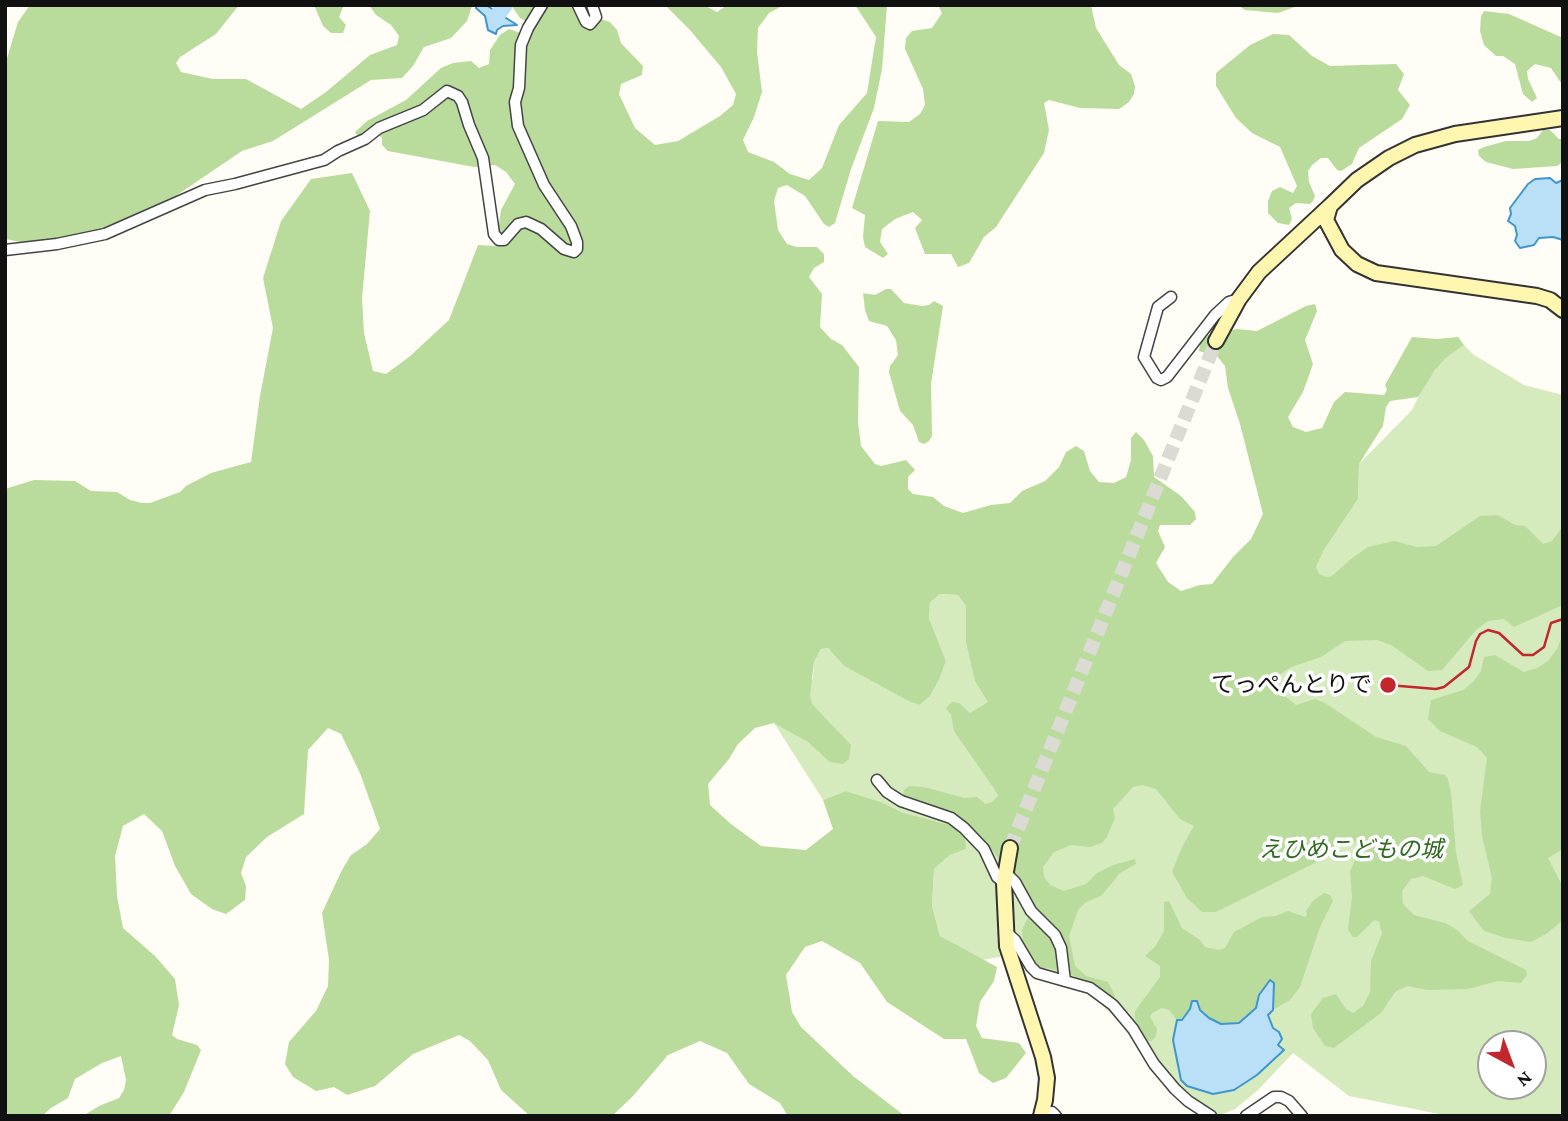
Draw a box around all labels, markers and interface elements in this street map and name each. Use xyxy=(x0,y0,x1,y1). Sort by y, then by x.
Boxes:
place label: てっぺんとりで xyxy=(1211,671,1372,699)
marker: てっぺんとりで xyxy=(1378,675,1398,695)
park label: えひめこどもの城 xyxy=(1259,836,1443,864)
north arrow xyxy=(1477,1030,1547,1100)
text: N xyxy=(1513,1068,1537,1092)

